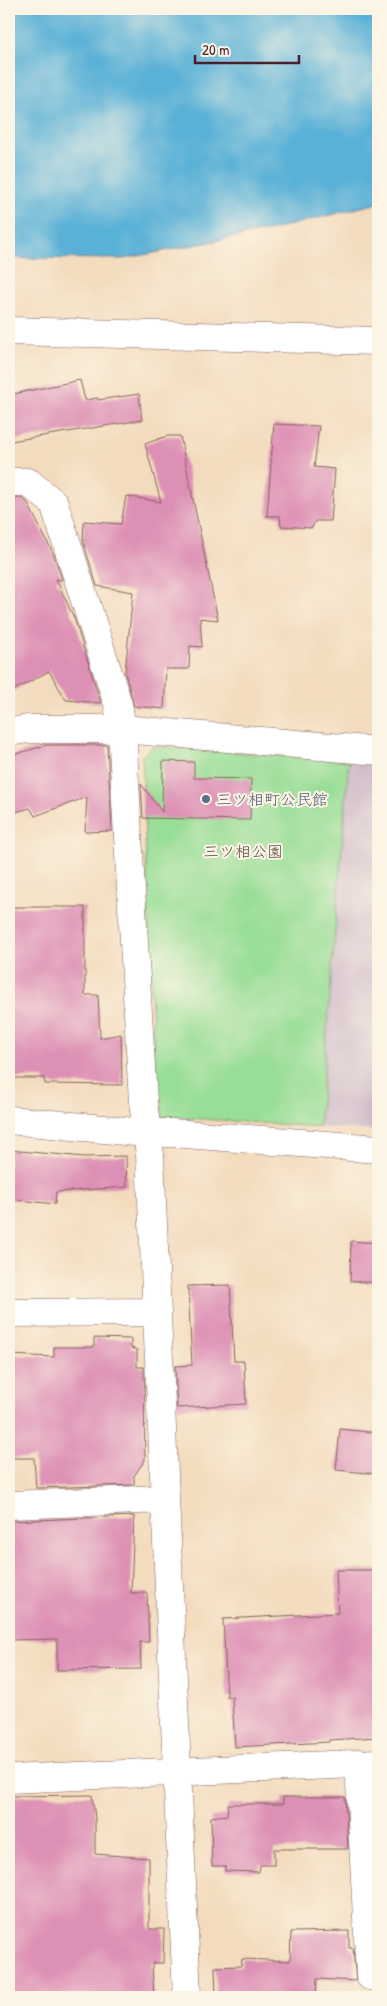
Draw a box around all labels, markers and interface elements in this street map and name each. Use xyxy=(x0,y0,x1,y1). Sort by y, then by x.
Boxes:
scale bar xyxy=(195,32,298,64)
text: 20 m xyxy=(202,39,229,60)
place label: 三ツ相町公民館 xyxy=(216,788,328,810)
marker: 三ツ相町公民館 xyxy=(200,793,212,805)
park label: 三ツ相公園 xyxy=(203,840,283,862)

